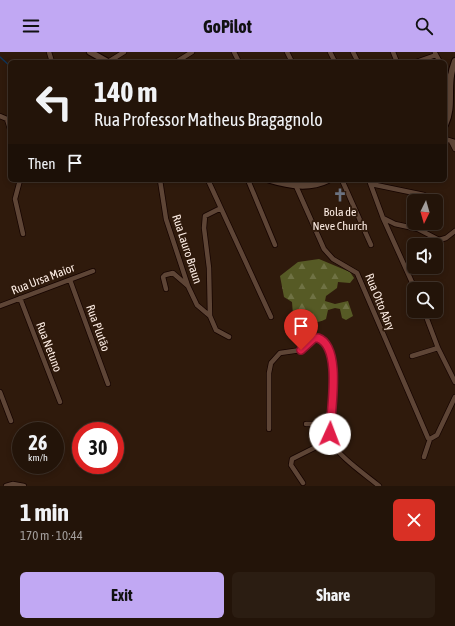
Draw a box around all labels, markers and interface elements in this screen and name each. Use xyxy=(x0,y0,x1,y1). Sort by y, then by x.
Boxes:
icon: menu xyxy=(20,15,42,37)
icon: search xyxy=(413,15,435,37)
text: GoPilot xyxy=(203,16,252,37)
icon: left xyxy=(28,76,80,128)
text: 140 m xyxy=(94,76,157,108)
text: Rua Professor Matheus Bragagnolo xyxy=(94,109,323,130)
icon: arrive xyxy=(64,152,86,174)
text: Then xyxy=(28,155,56,172)
church icon: Bola de Neve Church xyxy=(332,187,348,203)
north arrow xyxy=(407,194,443,230)
map controls xyxy=(407,194,443,318)
place label: Bola de Neve Church xyxy=(312,205,368,233)
street label: Rua Lauro Braun xyxy=(169,213,205,285)
button: sound xyxy=(407,238,443,274)
street label: Rua Ursa Maior xyxy=(9,260,77,297)
street label: Rua Otto Abry xyxy=(362,271,398,333)
button: search xyxy=(407,282,443,318)
street label: Rua Plutão xyxy=(83,303,113,354)
pin xyxy=(284,309,318,350)
icon: arrive xyxy=(290,315,312,337)
street label: Rua Netuno xyxy=(33,320,65,374)
position arrow xyxy=(309,413,351,455)
speed limit sign: 30 xyxy=(72,422,124,474)
text: 26 xyxy=(29,431,47,454)
text: km/h xyxy=(28,452,48,463)
text: 1 min xyxy=(20,499,69,526)
button: close xyxy=(393,499,435,541)
text: 170 m · 10:44 xyxy=(20,528,83,543)
button: Exit xyxy=(20,572,224,618)
button: Share xyxy=(232,572,435,618)

